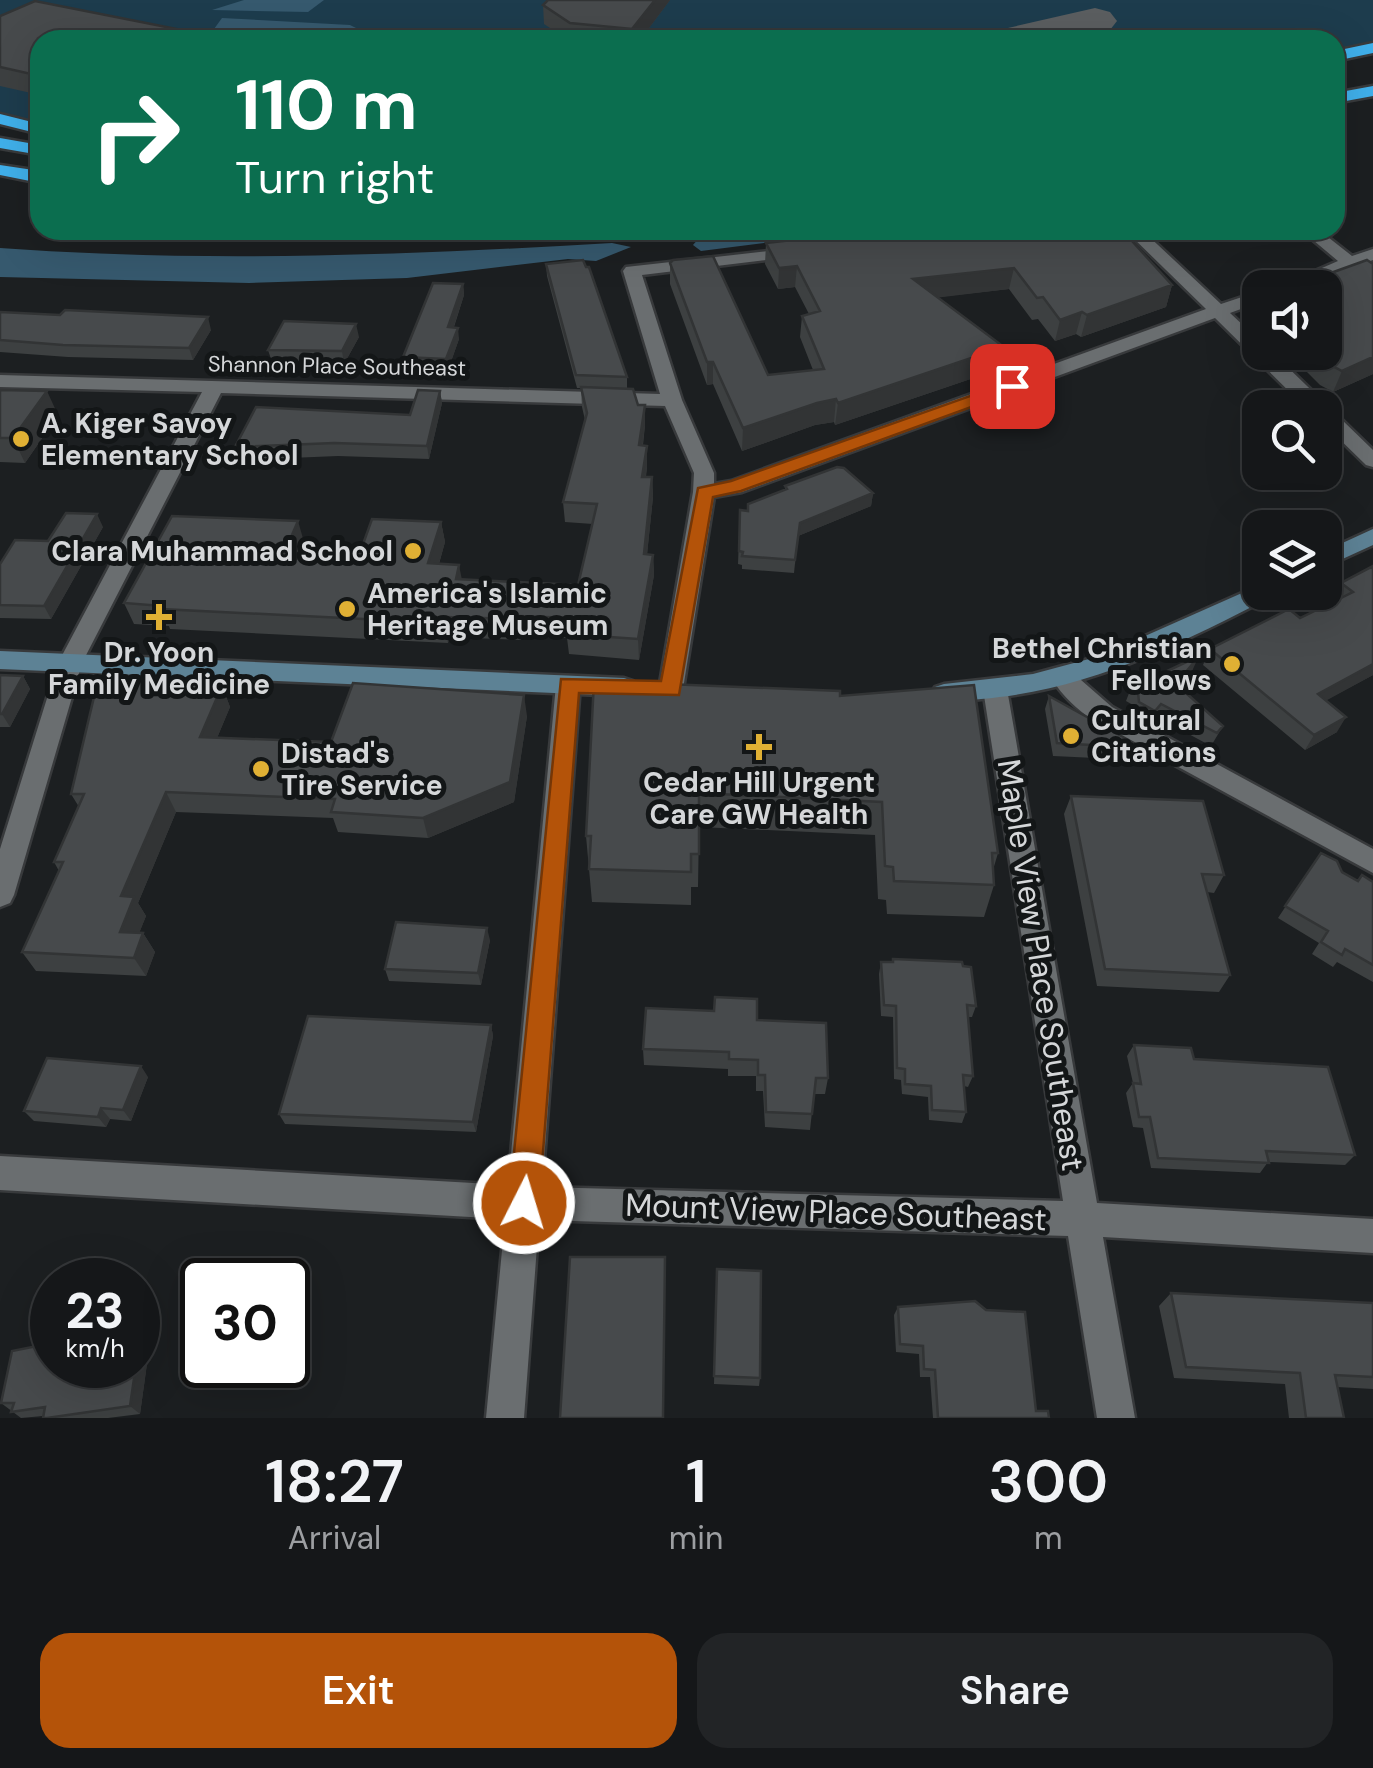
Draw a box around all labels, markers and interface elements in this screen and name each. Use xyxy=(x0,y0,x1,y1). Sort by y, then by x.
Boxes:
text: 110 m xyxy=(235,60,418,151)
icon: right xyxy=(70,70,200,200)
text: Turn right xyxy=(235,148,434,207)
map controls xyxy=(1242,270,1342,610)
button: sound xyxy=(1242,270,1342,370)
pin xyxy=(970,344,1055,429)
street label: Shannon Place Southeast xyxy=(208,349,466,383)
icon: arrive xyxy=(985,359,1040,414)
button: search xyxy=(1242,390,1342,490)
place label: A. Kiger Savoy Elementary School xyxy=(41,405,298,474)
marker: A. Kiger Savoy Elementary School xyxy=(10,428,32,450)
button: layers xyxy=(1242,510,1342,610)
place label: Clara Muhammad School xyxy=(51,533,393,570)
marker: Clara Muhammad School xyxy=(402,540,424,562)
place label: America's Islamic Heritage Museum xyxy=(367,575,608,644)
marker: America's Islamic Heritage Museum xyxy=(336,598,358,620)
marker: Dr. Yoon Family Medicine xyxy=(146,604,172,630)
place label: Bethel Christian Fellows xyxy=(992,630,1212,699)
place label: Dr. Yoon Family Medicine xyxy=(48,634,270,703)
marker: Bethel Christian Fellows xyxy=(1221,653,1243,675)
place label: Cultural Citations xyxy=(1091,702,1217,771)
marker: Cultural Citations xyxy=(1060,725,1082,747)
marker: Cedar Hill Urgent Care GW Health xyxy=(746,734,772,760)
place label: Distad's Tire Service xyxy=(281,735,443,804)
street label: Maple View Place Southeast xyxy=(988,756,1094,1174)
marker: Distad's Tire Service xyxy=(250,758,272,780)
place label: Cedar Hill Urgent Care GW Health xyxy=(643,764,875,833)
position arrow xyxy=(472,1151,576,1255)
street label: Mount View Place Southeast xyxy=(625,1184,1047,1240)
speed limit sign: 30 xyxy=(180,1258,310,1388)
text: 23 xyxy=(66,1278,125,1344)
text: km/h xyxy=(65,1332,125,1365)
text: 18:27 xyxy=(265,1442,404,1521)
text: 1 xyxy=(686,1442,707,1521)
text: 300 xyxy=(988,1442,1108,1521)
text: Arrival xyxy=(288,1517,381,1559)
text: min xyxy=(669,1517,723,1559)
text: m xyxy=(1034,1517,1062,1559)
button: Exit xyxy=(40,1633,677,1748)
button: Share xyxy=(697,1633,1333,1748)

